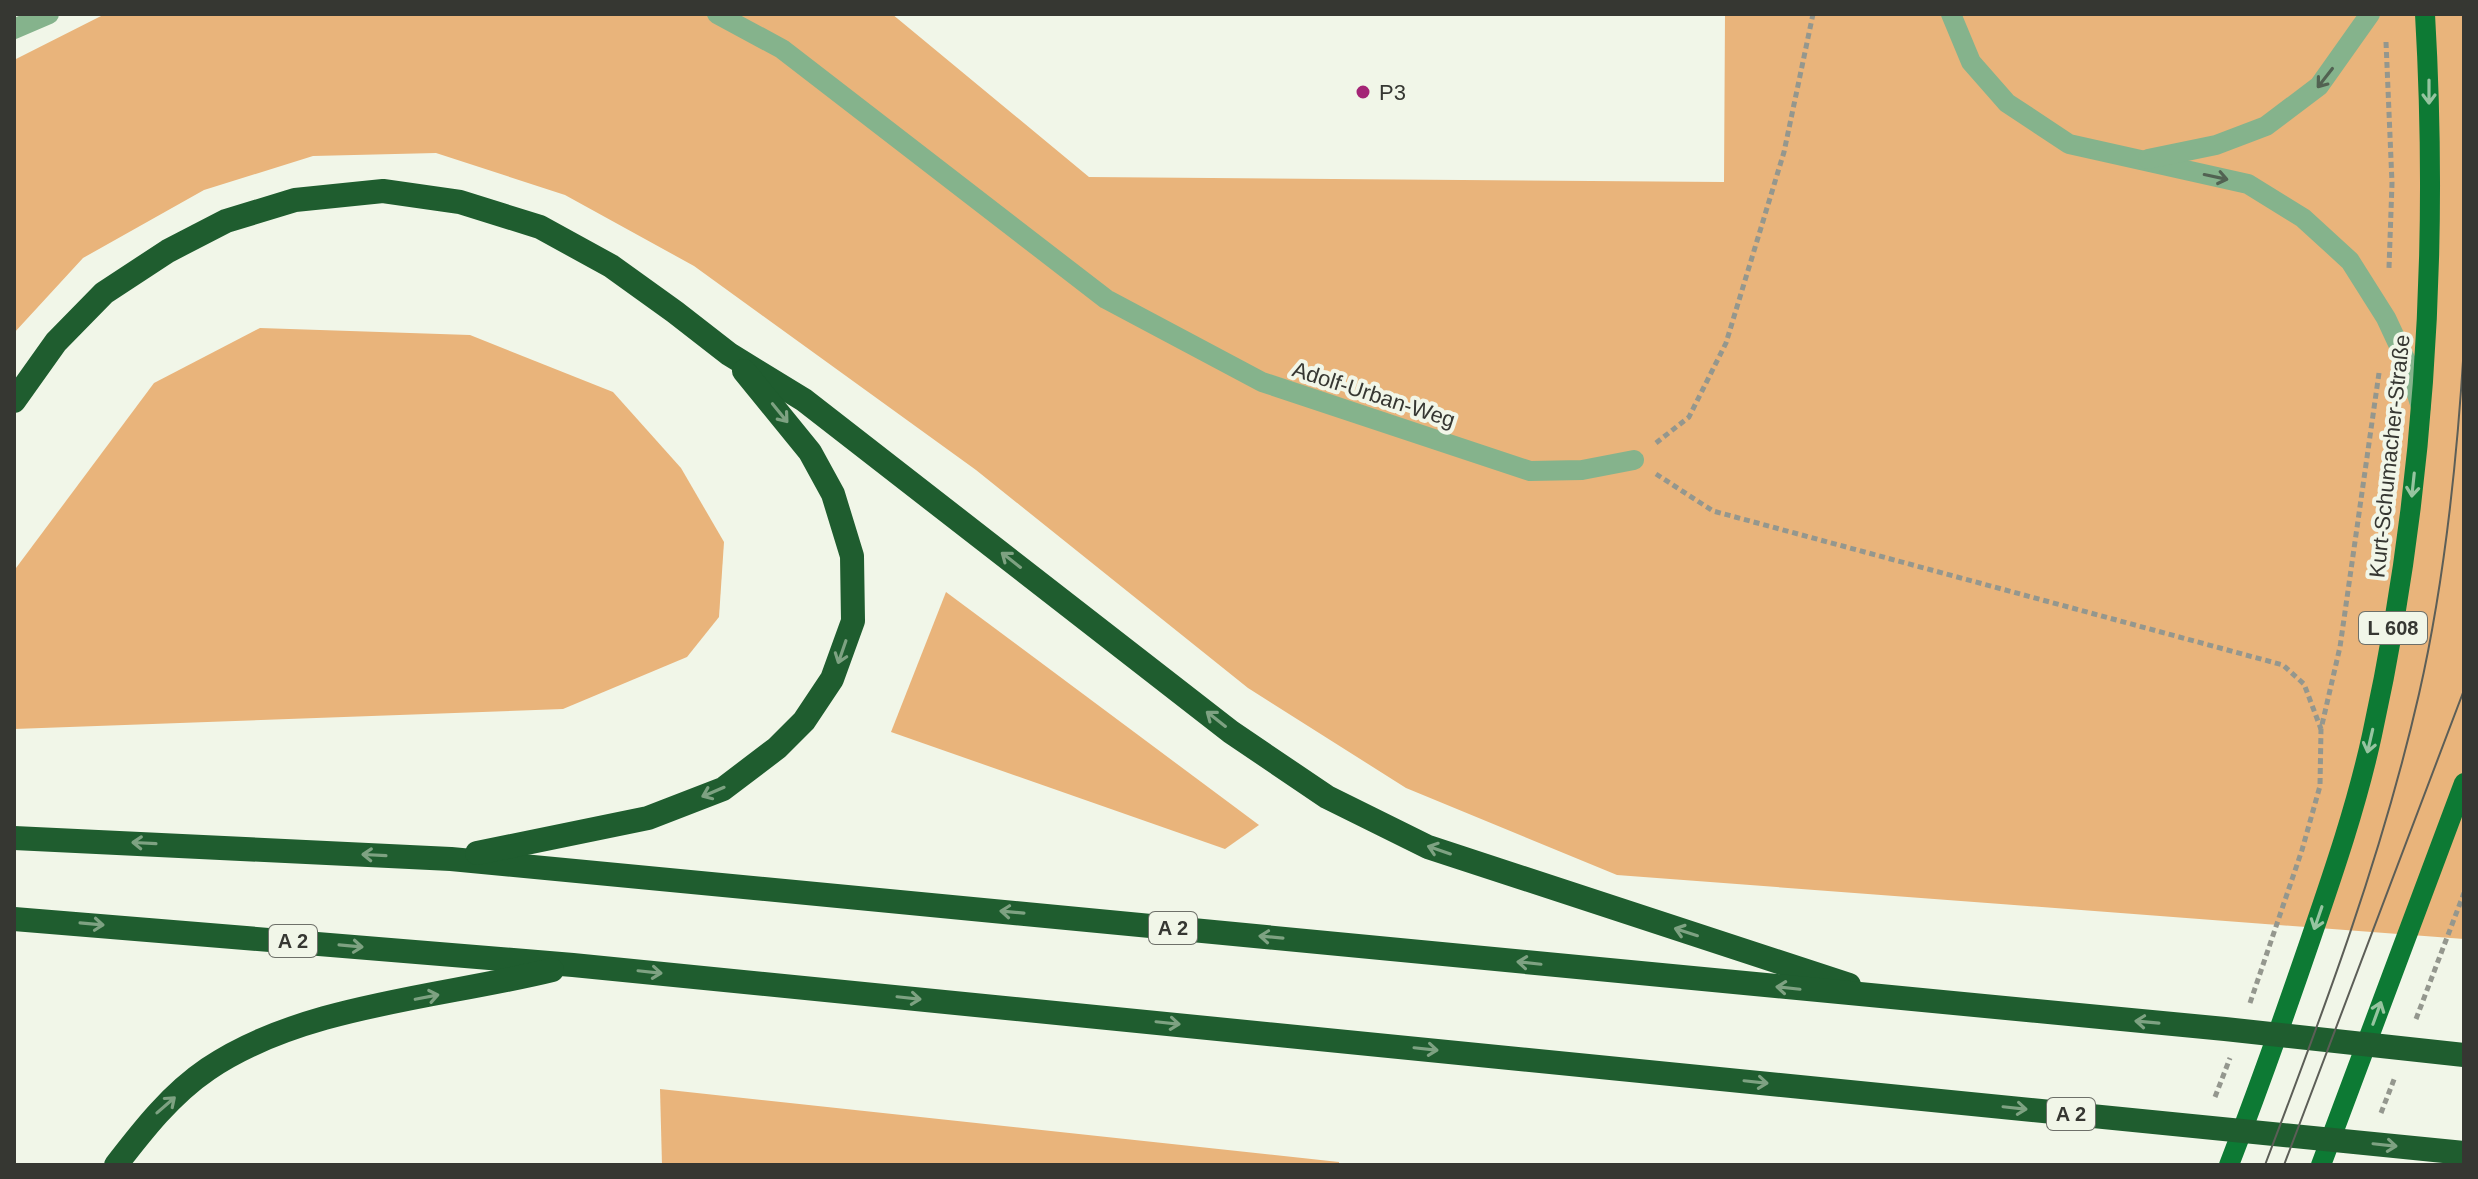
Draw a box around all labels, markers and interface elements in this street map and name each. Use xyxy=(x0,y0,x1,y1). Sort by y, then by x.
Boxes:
one-way arrow xyxy=(2316,67,2333,88)
one-way arrow xyxy=(2421,78,2437,105)
place label: P3 xyxy=(1379,80,1406,105)
marker: P3 xyxy=(1354,83,1372,101)
one-way arrow xyxy=(2203,170,2229,185)
street label: Kurt-Schumacher-Straße xyxy=(2364,333,2415,579)
street label: Adolf-Urban-Weg xyxy=(1289,356,1458,433)
one-way arrow xyxy=(771,402,789,423)
one-way arrow xyxy=(2405,471,2420,497)
one-way arrow xyxy=(1001,551,1022,568)
road number: L 608 xyxy=(2359,612,2427,644)
one-way arrow xyxy=(833,640,848,665)
one-way arrow xyxy=(1206,711,1227,728)
one-way arrow xyxy=(2362,727,2377,753)
one-way arrow xyxy=(701,786,726,801)
one-way arrow xyxy=(131,835,158,850)
one-way arrow xyxy=(1427,842,1452,857)
one-way arrow xyxy=(361,847,387,862)
one-way arrow xyxy=(999,904,1026,919)
one-way arrow xyxy=(2309,905,2324,930)
road number: A 2 xyxy=(1149,912,1197,944)
one-way arrow xyxy=(78,917,105,932)
one-way arrow xyxy=(1674,923,1699,938)
road number: A 2 xyxy=(269,925,317,957)
one-way arrow xyxy=(1258,929,1285,944)
one-way arrow xyxy=(337,939,364,954)
one-way arrow xyxy=(1516,955,1543,970)
one-way arrow xyxy=(636,965,663,980)
one-way arrow xyxy=(1775,981,1802,996)
one-way arrow xyxy=(414,988,439,1003)
one-way arrow xyxy=(895,991,922,1006)
one-way arrow xyxy=(2371,1001,2385,1026)
one-way arrow xyxy=(2134,1014,2161,1029)
one-way arrow xyxy=(1154,1016,1181,1031)
one-way arrow xyxy=(1413,1041,1439,1056)
one-way arrow xyxy=(1742,1074,1769,1089)
one-way arrow xyxy=(155,1097,175,1115)
road number: A 2 xyxy=(2047,1098,2095,1130)
one-way arrow xyxy=(2001,1101,2028,1116)
one-way arrow xyxy=(2371,1138,2398,1153)

